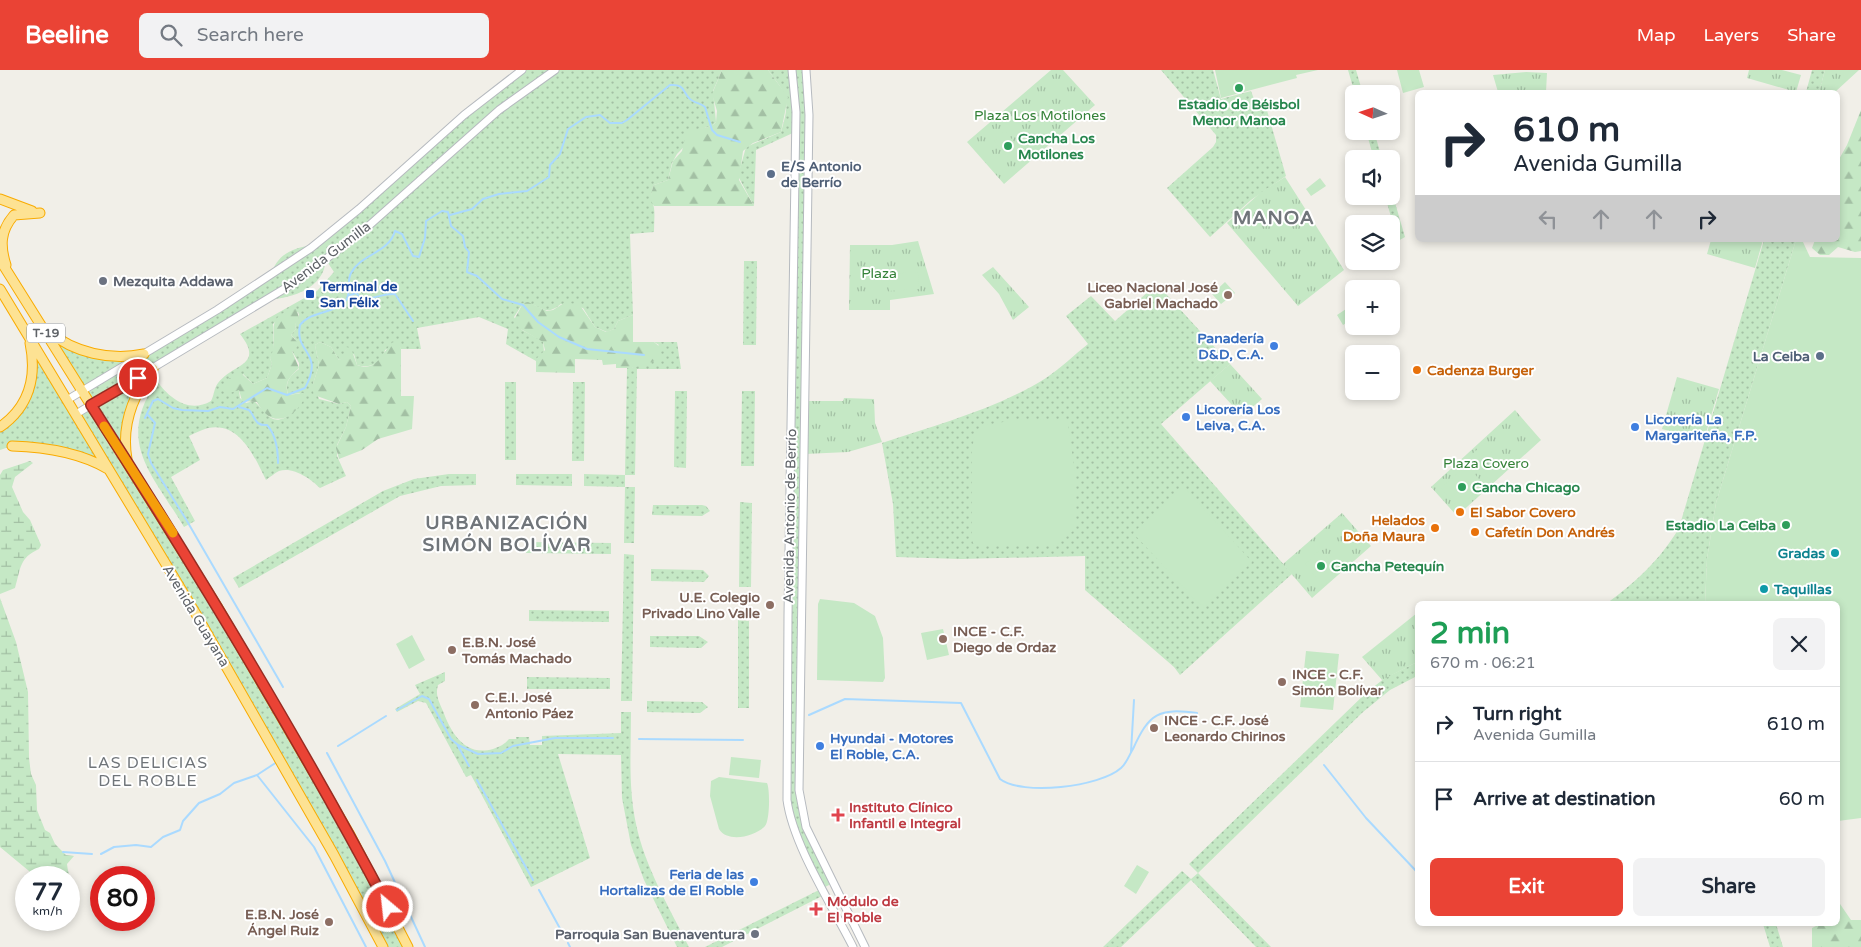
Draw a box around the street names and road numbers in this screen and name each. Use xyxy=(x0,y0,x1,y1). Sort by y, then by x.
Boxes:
street label: Avenida Gumilla xyxy=(278,218,374,296)
road number: T-19 xyxy=(27,324,65,342)
street label: Avenida Antonio de Berrío xyxy=(780,428,800,604)
street label: Avenida Guayana xyxy=(159,562,233,670)

